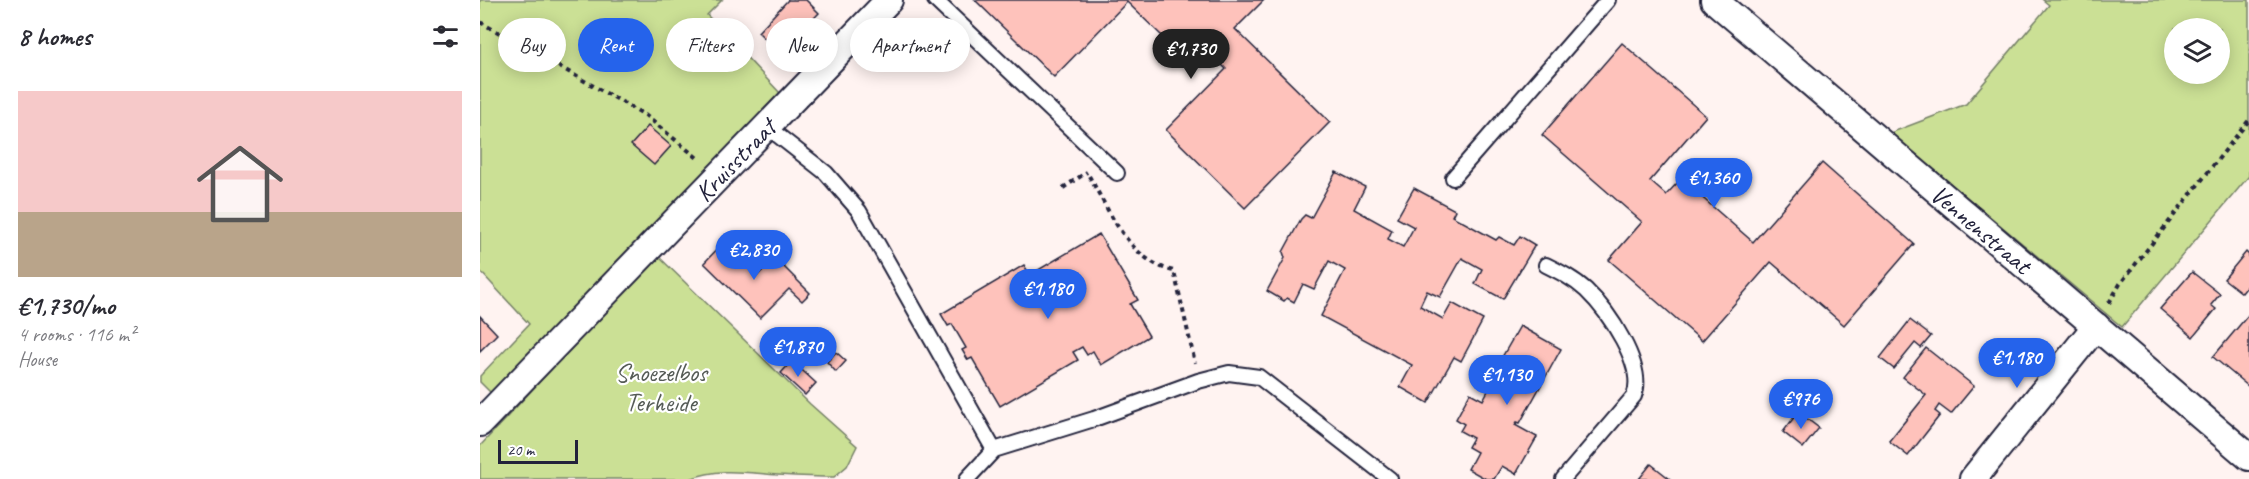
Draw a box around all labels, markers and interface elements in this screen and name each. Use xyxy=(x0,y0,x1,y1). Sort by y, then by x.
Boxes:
chip: Buy xyxy=(498,18,566,72)
chip: Rent xyxy=(578,18,654,72)
chip: Filters xyxy=(666,18,754,72)
chip: New xyxy=(766,18,838,72)
chip: Apartment xyxy=(850,18,970,72)
map controls xyxy=(2164,18,2230,84)
button: layers xyxy=(2164,18,2230,84)
text: 8 homes xyxy=(18,20,91,53)
icon: filters xyxy=(429,20,462,53)
pin: €1,730 xyxy=(1142,29,1240,80)
text: €1,730 xyxy=(1167,36,1215,61)
street label: Kruisstraat xyxy=(688,109,785,209)
icon: home xyxy=(186,130,294,238)
pin: €1,360 xyxy=(1665,158,1763,209)
text: €1,360 xyxy=(1689,165,1739,190)
street label: Vennenstraat xyxy=(1924,178,2040,283)
pin: €2,830 xyxy=(705,230,803,281)
text: €2,830 xyxy=(730,237,778,262)
pin: €1,180 xyxy=(999,269,1097,320)
text: €1,180 xyxy=(1024,276,1072,301)
text: €1,730/mo xyxy=(18,289,115,322)
text: 4 rooms · 116 m² xyxy=(18,322,135,347)
pin: €1,870 xyxy=(749,327,847,378)
text: €1,870 xyxy=(774,334,822,359)
pin: €1,180 xyxy=(1968,338,2066,389)
text: €1,180 xyxy=(1993,345,2041,370)
text: House xyxy=(18,347,57,372)
pin: €1,130 xyxy=(1458,355,1556,406)
park label: Snoezelbos Terheide xyxy=(615,356,709,419)
text: €1,130 xyxy=(1483,362,1531,387)
pin: €976 xyxy=(1765,379,1837,430)
text: €976 xyxy=(1783,386,1819,411)
scale bar xyxy=(498,437,578,464)
text: 20 m xyxy=(507,440,534,460)

